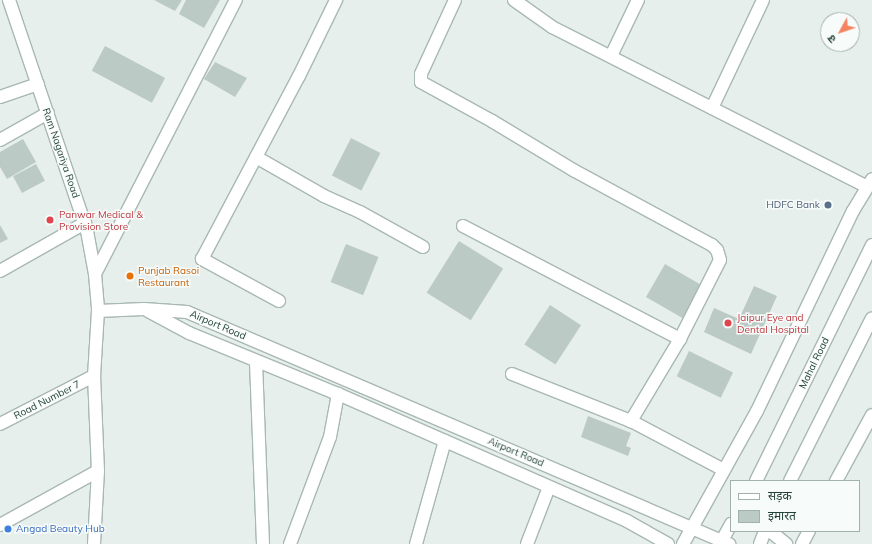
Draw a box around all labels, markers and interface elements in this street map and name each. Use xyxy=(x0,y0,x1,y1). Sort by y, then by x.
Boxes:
north arrow xyxy=(820,12,860,52)
text: उ xyxy=(824,32,839,46)
street label: Ram Nagariya Road xyxy=(40,107,82,199)
place label: HDFC Bank xyxy=(766,199,820,211)
marker: HDFC Bank xyxy=(823,200,833,210)
place label: Panwar Medical & Provision Store xyxy=(59,208,143,232)
marker: Panwar Medical & Provision Store xyxy=(44,214,56,226)
place label: Punjab Rasoi Restaurant xyxy=(138,264,199,288)
marker: Punjab Rasoi Restaurant xyxy=(125,271,135,281)
street label: Airport Road xyxy=(188,308,248,342)
place label: Jaipur Eye and Dental Hospital xyxy=(737,311,809,334)
marker: Jaipur Eye and Dental Hospital xyxy=(722,317,734,329)
street label: Mahal Road xyxy=(796,335,832,391)
street label: Road Number 7 xyxy=(12,378,82,422)
street label: Airport Road xyxy=(486,435,546,469)
legend xyxy=(730,480,860,532)
text: सड़क xyxy=(768,488,792,503)
text: इमारत xyxy=(768,508,796,523)
place label: Angad Beauty Hub xyxy=(16,523,105,535)
marker: Angad Beauty Hub xyxy=(3,524,13,534)

